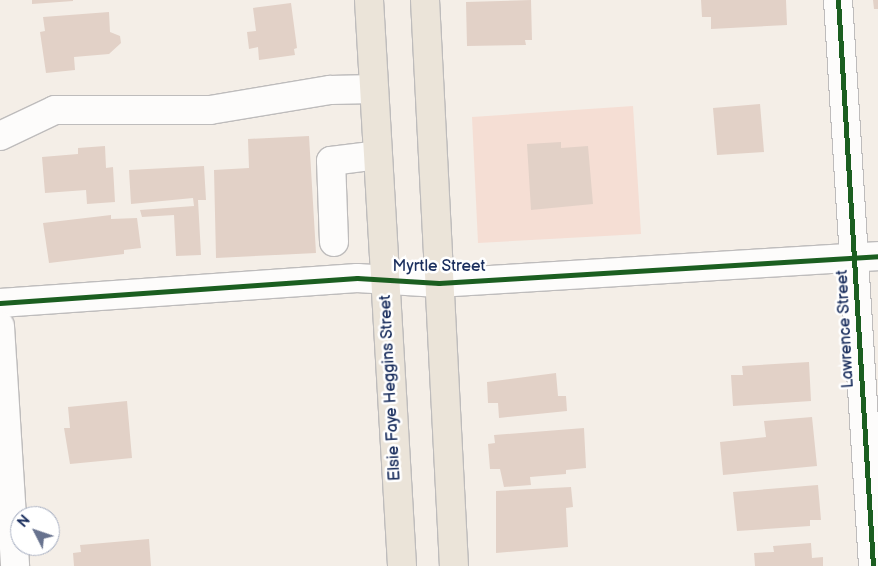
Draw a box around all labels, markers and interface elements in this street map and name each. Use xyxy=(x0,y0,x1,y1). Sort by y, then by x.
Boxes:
street label: Myrtle Street xyxy=(392,257,486,277)
street label: Lawrence Street xyxy=(833,269,859,389)
street label: Elsie Faye Heggins Street xyxy=(377,294,405,482)
north arrow xyxy=(10,506,60,556)
text: N xyxy=(14,512,34,531)

